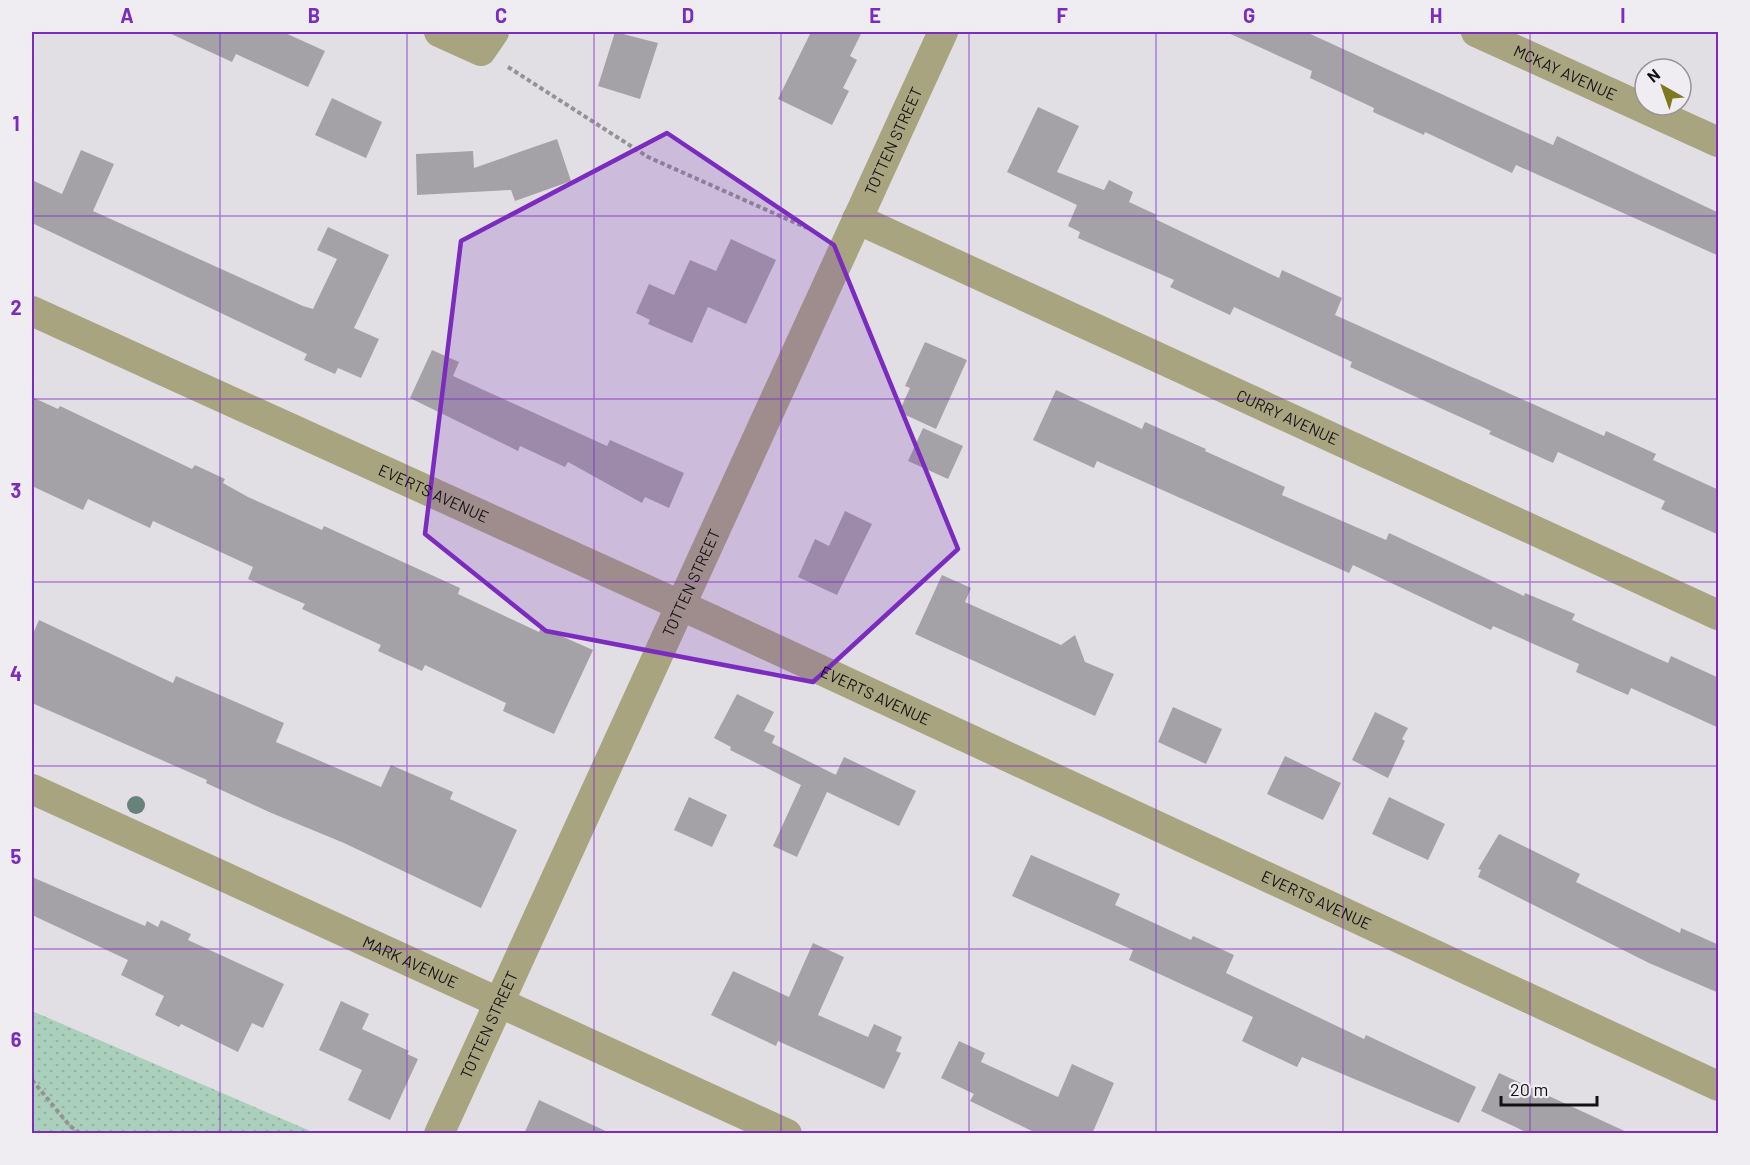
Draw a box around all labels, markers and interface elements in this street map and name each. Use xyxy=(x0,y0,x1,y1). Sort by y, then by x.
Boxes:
text: A xyxy=(120,3,134,27)
text: B xyxy=(308,3,320,27)
text: C xyxy=(495,3,507,27)
text: D xyxy=(682,3,694,27)
text: E xyxy=(869,3,881,27)
text: F xyxy=(1056,3,1068,27)
text: G xyxy=(1243,3,1255,27)
text: H xyxy=(1430,3,1442,27)
text: I xyxy=(1620,3,1626,27)
street label: MCKAY AVENUE xyxy=(1511,40,1620,104)
north arrow xyxy=(1633,57,1693,117)
text: N xyxy=(1643,64,1663,86)
street label: TOTTEN STREET xyxy=(860,84,926,198)
text: 1 xyxy=(12,111,20,135)
text: 2 xyxy=(10,295,22,319)
street label: CURRY AVENUE xyxy=(1234,385,1342,448)
street label: EVERTS AVENUE xyxy=(376,460,492,526)
text: 3 xyxy=(11,478,21,502)
street label: TOTTEN STREET xyxy=(658,526,723,640)
text: 4 xyxy=(10,661,22,685)
street label: EVERTS AVENUE xyxy=(818,661,934,729)
text: 5 xyxy=(11,844,22,868)
street label: EVERTS AVENUE xyxy=(1259,866,1375,933)
street label: MARK AVENUE xyxy=(360,931,461,991)
street label: TOTTEN STREET xyxy=(456,968,521,1082)
text: 6 xyxy=(11,1027,22,1051)
scale bar xyxy=(1501,1069,1597,1107)
text: 20 m xyxy=(1510,1078,1548,1100)

